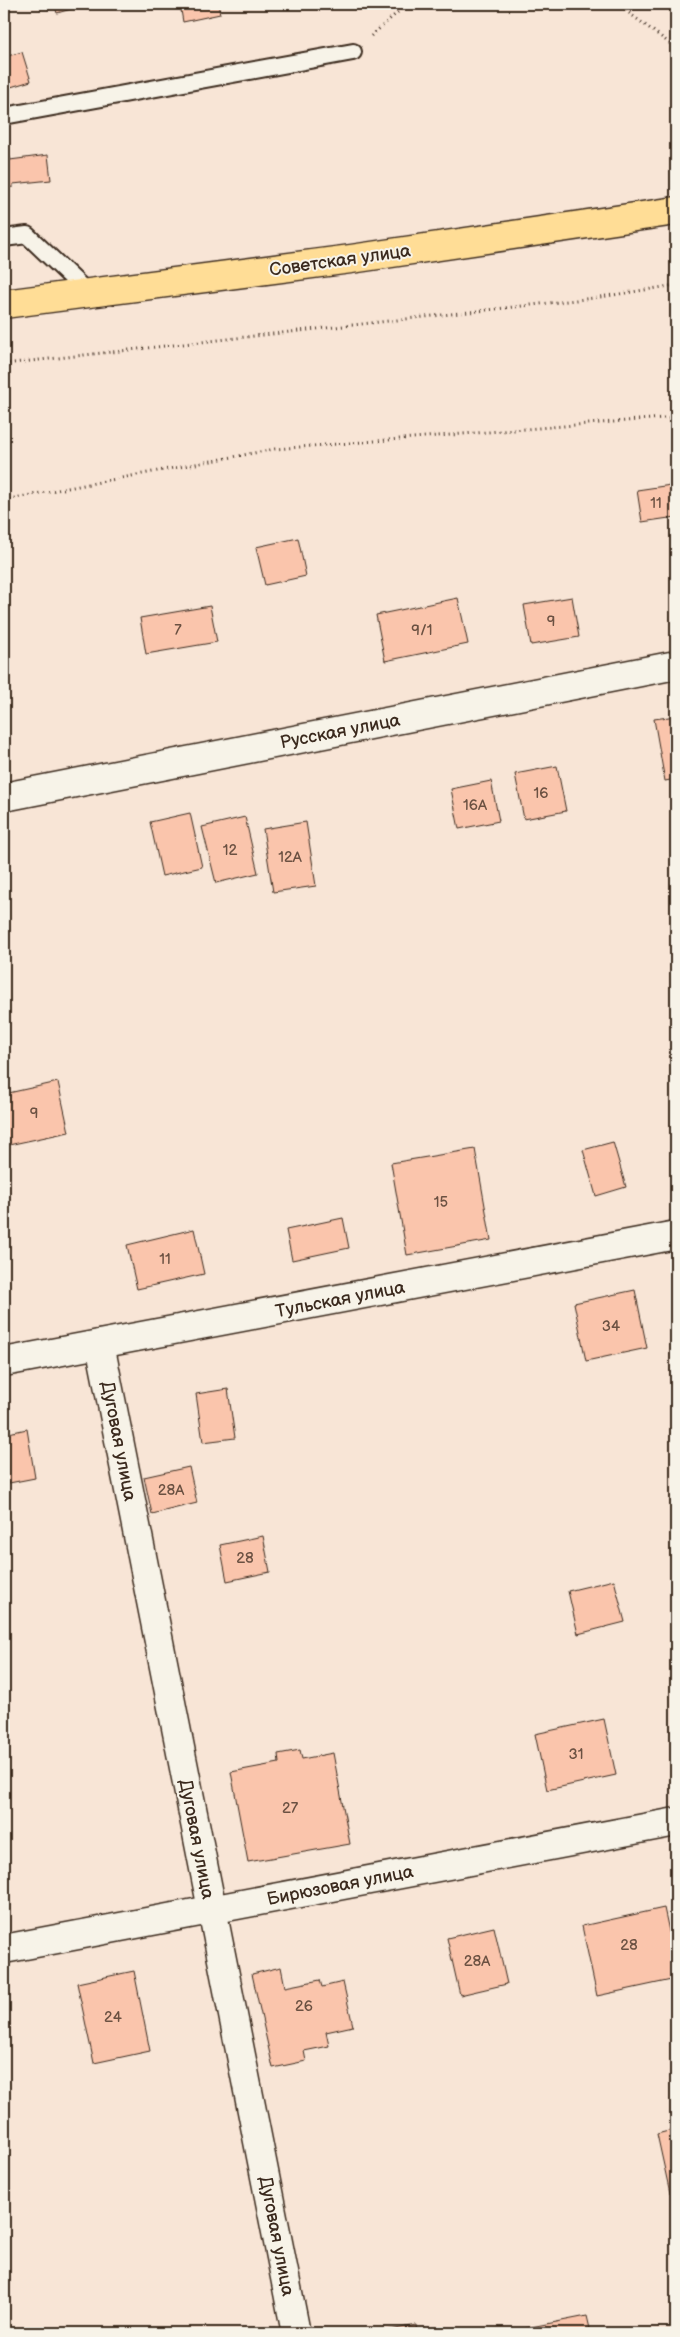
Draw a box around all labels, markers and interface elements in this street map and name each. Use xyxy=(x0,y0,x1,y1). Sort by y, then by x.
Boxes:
street label: Советская улица xyxy=(268,240,412,281)
house number: 11 xyxy=(650,494,662,513)
house number: 9 xyxy=(547,612,555,631)
house number: 7 xyxy=(174,621,182,640)
house number: 9/1 xyxy=(411,621,433,640)
street label: Русская улица xyxy=(278,709,402,753)
house number: 16 xyxy=(534,784,548,803)
house number: 16А xyxy=(463,796,488,815)
house number: 12 xyxy=(223,841,237,860)
house number: 12А xyxy=(278,848,303,867)
house number: 9 xyxy=(30,1104,38,1123)
house number: 15 xyxy=(434,1193,448,1212)
house number: 11 xyxy=(159,1250,171,1269)
street label: Тульская улица xyxy=(274,1277,407,1322)
house number: 34 xyxy=(602,1317,620,1336)
street label: Дуговая улица xyxy=(97,1379,140,1503)
house number: 28А xyxy=(158,1481,185,1500)
house number: 28 xyxy=(236,1549,254,1568)
house number: 31 xyxy=(568,1745,584,1764)
street label: Дуговая улица xyxy=(175,1777,218,1901)
house number: 27 xyxy=(282,1799,299,1818)
street label: Бирюзовая улица xyxy=(265,1861,415,1910)
house number: 28 xyxy=(620,1936,638,1955)
house number: 28А xyxy=(464,1952,491,1971)
house number: 26 xyxy=(295,1997,313,2016)
house number: 24 xyxy=(104,2008,122,2027)
street label: Дуговая улица xyxy=(255,2174,298,2298)

